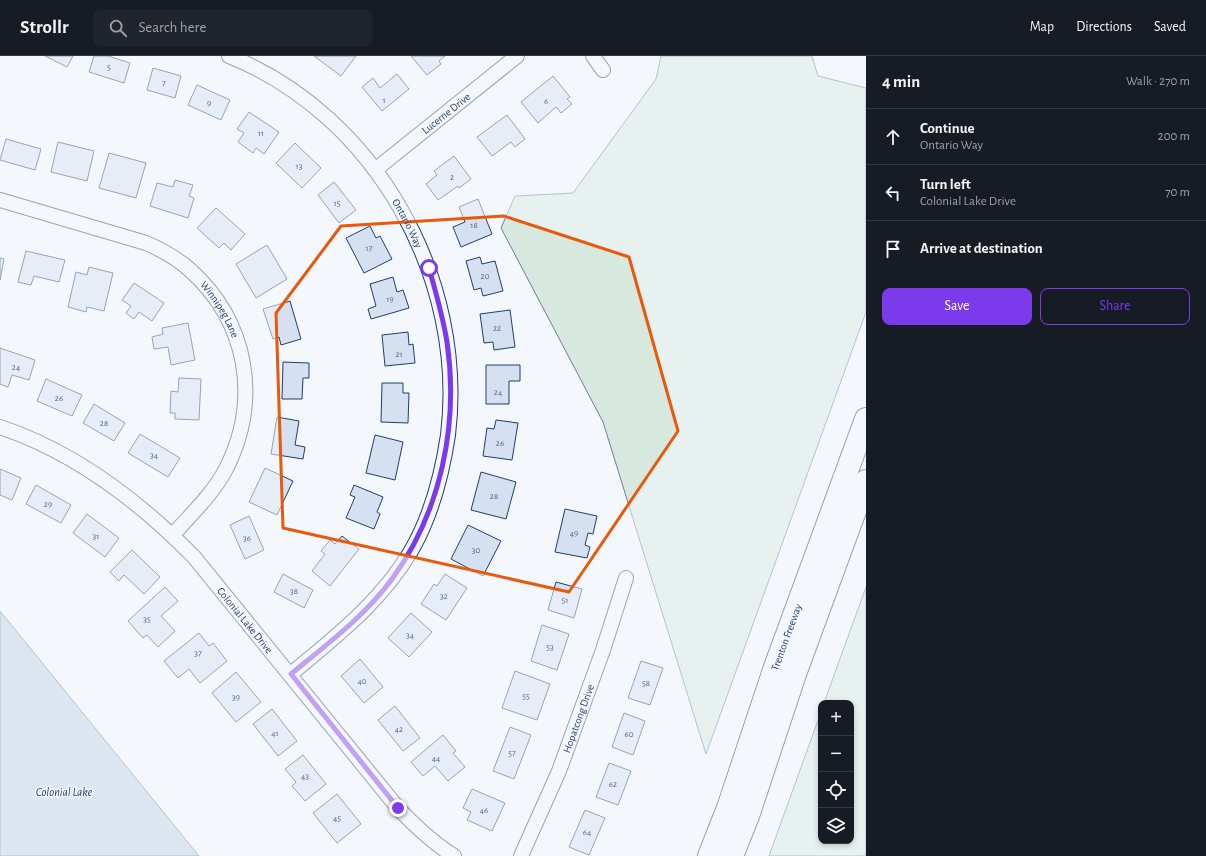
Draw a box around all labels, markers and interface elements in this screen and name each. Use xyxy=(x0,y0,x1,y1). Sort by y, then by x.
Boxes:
search box xyxy=(93,10,373,46)
icon: search xyxy=(107,17,129,39)
text: Strollr xyxy=(20,18,69,37)
text: Search here xyxy=(139,20,206,35)
text: Map xyxy=(1030,20,1054,34)
text: Directions xyxy=(1076,20,1132,34)
text: Saved xyxy=(1154,20,1186,34)
house number: 5 xyxy=(107,63,111,72)
text: 4 min xyxy=(882,73,920,90)
text: Walk · 270 m xyxy=(1126,75,1190,88)
house number: 7 xyxy=(162,79,166,88)
street label: Lucerne Drive xyxy=(420,91,473,136)
house number: 1 xyxy=(382,96,386,105)
house number: 6 xyxy=(544,97,548,106)
house number: 9 xyxy=(207,99,211,108)
text: Continue xyxy=(920,121,975,136)
icon: ahead xyxy=(882,126,904,148)
house number: 11 xyxy=(258,129,264,138)
text: 200 m xyxy=(1158,130,1190,143)
text: Ontario Way xyxy=(920,139,983,152)
house number: 13 xyxy=(296,162,303,171)
house number: 2 xyxy=(450,173,454,182)
text: Turn left xyxy=(920,177,971,192)
icon: left xyxy=(882,182,904,204)
text: 70 m xyxy=(1165,186,1190,199)
text: Colonial Lake Drive xyxy=(920,195,1016,208)
street label: Ontario Way xyxy=(390,197,424,250)
house number: 15 xyxy=(334,199,341,208)
house number: 18 xyxy=(470,221,478,230)
icon: arrive xyxy=(882,238,904,260)
text: Arrive at destination xyxy=(920,241,1043,256)
house number: 17 xyxy=(366,244,373,253)
route start xyxy=(420,259,438,277)
house number: 20 xyxy=(481,272,490,281)
street label: Winnipeg Lane xyxy=(198,279,241,339)
button: Save xyxy=(882,288,1032,325)
button: Share xyxy=(1040,288,1190,325)
house number: 19 xyxy=(386,295,394,304)
house number: 22 xyxy=(493,324,501,333)
house number: 21 xyxy=(395,350,403,359)
house number: 24 xyxy=(12,363,21,372)
house number: 24 xyxy=(494,388,503,397)
house number: 26 xyxy=(55,394,63,403)
house number: 28 xyxy=(100,419,108,428)
house number: 26 xyxy=(496,439,504,448)
house number: 34 xyxy=(150,451,159,460)
house number: 28 xyxy=(490,492,498,501)
house number: 29 xyxy=(44,500,52,509)
house number: 49 xyxy=(570,529,578,538)
house number: 31 xyxy=(93,532,99,541)
house number: 36 xyxy=(243,534,251,543)
house number: 30 xyxy=(472,546,480,555)
street label: Colonial Lake Drive xyxy=(215,585,275,655)
house number: 38 xyxy=(290,587,298,596)
house number: 32 xyxy=(440,592,448,601)
house number: 51 xyxy=(562,596,568,605)
street label: Trenton Freeway xyxy=(769,602,804,672)
house number: 35 xyxy=(143,615,151,624)
house number: 34 xyxy=(406,631,415,640)
house number: 53 xyxy=(546,643,554,652)
house number: 37 xyxy=(194,649,202,658)
house number: 40 xyxy=(357,677,367,686)
house number: 58 xyxy=(642,679,650,688)
street label: Hopatcong Drive xyxy=(561,683,596,754)
house number: 55 xyxy=(522,692,530,701)
house number: 39 xyxy=(232,693,240,702)
map controls xyxy=(818,700,854,844)
button: + xyxy=(818,700,854,736)
house number: 42 xyxy=(395,725,403,734)
house number: 41 xyxy=(271,729,279,738)
house number: 60 xyxy=(625,730,634,739)
button: − xyxy=(818,736,854,772)
house number: 57 xyxy=(508,749,516,758)
house number: 44 xyxy=(432,754,441,763)
house number: 43 xyxy=(301,772,309,781)
button: locate xyxy=(818,772,854,808)
house number: 62 xyxy=(609,780,617,789)
water label: Colonial Lake xyxy=(36,786,93,798)
route end xyxy=(389,799,407,817)
house number: 46 xyxy=(480,806,488,815)
button: layers xyxy=(818,808,854,844)
house number: 45 xyxy=(333,814,341,823)
house number: 64 xyxy=(583,828,592,837)

